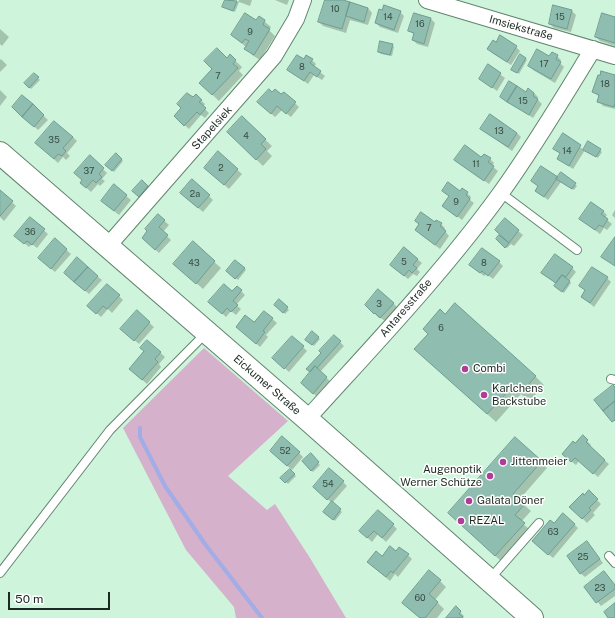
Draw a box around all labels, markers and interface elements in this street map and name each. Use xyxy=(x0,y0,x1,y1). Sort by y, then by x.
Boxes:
house number: 10 xyxy=(330,4,340,14)
house number: 14 xyxy=(383,12,393,22)
house number: 15 xyxy=(555,12,565,22)
street label: Imsiekstraße xyxy=(488,13,554,43)
house number: 16 xyxy=(415,19,425,29)
house number: 9 xyxy=(247,27,253,37)
house number: 17 xyxy=(539,59,549,69)
house number: 8 xyxy=(299,62,305,72)
house number: 7 xyxy=(215,71,221,81)
house number: 18 xyxy=(600,79,610,89)
house number: 15 xyxy=(518,96,528,106)
street label: Stapelsiek xyxy=(189,103,235,153)
house number: 13 xyxy=(494,126,504,136)
house number: 4 xyxy=(243,131,249,141)
house number: 35 xyxy=(48,135,60,145)
house number: 14 xyxy=(562,146,572,156)
house number: 11 xyxy=(472,159,480,169)
house number: 2 xyxy=(218,163,224,173)
house number: 37 xyxy=(84,166,94,176)
house number: 2a xyxy=(190,189,200,199)
house number: 9 xyxy=(453,197,459,207)
house number: 7 xyxy=(426,223,432,233)
house number: 36 xyxy=(24,227,36,237)
house number: 5 xyxy=(401,257,407,267)
house number: 43 xyxy=(188,258,200,268)
house number: 8 xyxy=(481,258,487,268)
street label: Antaresstraße xyxy=(377,276,435,340)
house number: 3 xyxy=(376,299,382,309)
house number: 6 xyxy=(438,323,444,333)
street label: Eickumer Straße xyxy=(231,352,303,418)
place label: Combi xyxy=(473,362,506,376)
marker: Combi xyxy=(460,364,470,374)
place label: Karlchens Backstube xyxy=(492,382,546,408)
marker: Karlchens Backstube xyxy=(479,390,489,400)
house number: 52 xyxy=(279,446,291,456)
place label: Jittenmeier xyxy=(511,455,567,469)
marker: Jittenmeier xyxy=(498,457,508,467)
place label: Augenoptik Werner Schütze xyxy=(400,463,482,489)
marker: Augenoptik Werner Schütze xyxy=(485,471,495,481)
house number: 54 xyxy=(322,479,334,489)
place label: Galata Döner xyxy=(477,494,544,508)
marker: Galata Döner xyxy=(464,496,474,506)
place label: REZAL xyxy=(469,514,504,528)
marker: REZAL xyxy=(456,516,466,526)
house number: 63 xyxy=(547,527,559,537)
house number: 25 xyxy=(577,552,589,562)
house number: 23 xyxy=(594,583,606,593)
scale bar xyxy=(10,584,112,610)
text: 50 m xyxy=(15,592,43,606)
house number: 60 xyxy=(414,593,426,603)

